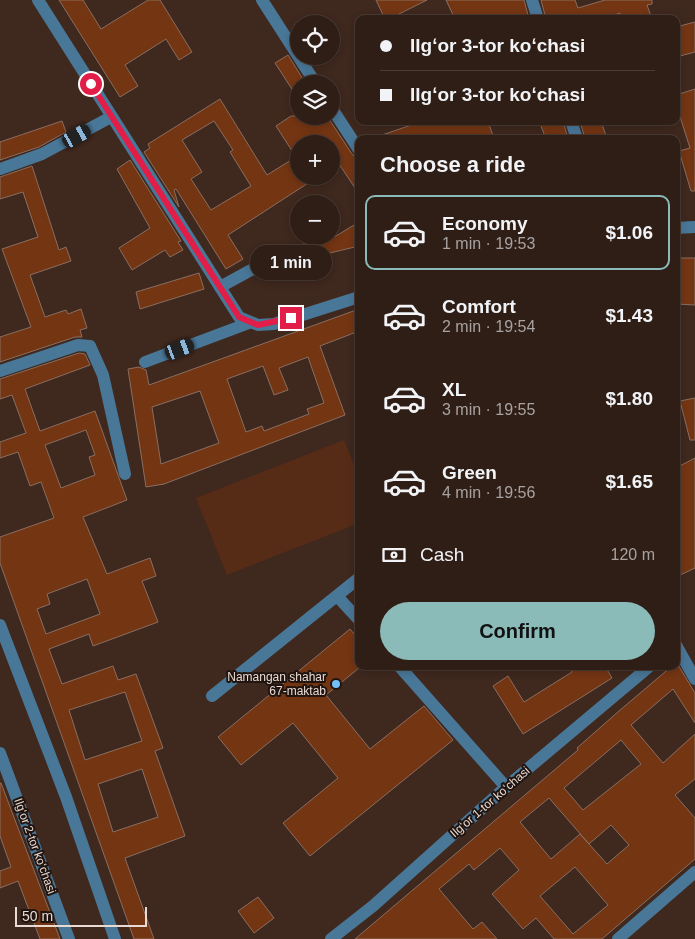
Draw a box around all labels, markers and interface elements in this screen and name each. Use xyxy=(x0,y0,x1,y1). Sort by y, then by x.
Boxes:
map controls xyxy=(290,15,340,245)
button: locate xyxy=(290,15,340,65)
text: Ilgʻor 3-tor koʻchasi xyxy=(410,35,585,56)
route start xyxy=(80,73,102,95)
button: layers xyxy=(290,75,340,125)
text: Ilgʻor 3-tor koʻchasi xyxy=(410,84,585,105)
car xyxy=(60,122,93,150)
button: + xyxy=(290,135,340,185)
text: Choose a ride xyxy=(380,152,525,177)
button: − xyxy=(290,195,340,245)
icon: car xyxy=(382,210,427,255)
text: Economy xyxy=(442,213,528,234)
text: $1.06 xyxy=(605,222,653,243)
text: 1 min · 19:53 xyxy=(442,235,535,252)
callout: 1 min xyxy=(250,246,332,280)
text: 1 min xyxy=(270,254,312,271)
icon: car xyxy=(382,293,427,338)
text: Comfort xyxy=(442,296,516,317)
text: $1.43 xyxy=(605,305,653,326)
route end xyxy=(280,307,302,329)
text: 2 min · 19:54 xyxy=(442,318,535,335)
car xyxy=(163,337,196,361)
icon: car xyxy=(382,376,427,421)
text: XL xyxy=(442,379,466,400)
text: $1.80 xyxy=(605,388,653,409)
text: 3 min · 19:55 xyxy=(442,401,535,418)
icon: car xyxy=(382,459,427,504)
text: Green xyxy=(442,462,497,483)
text: $1.65 xyxy=(605,471,653,492)
text: 4 min · 19:56 xyxy=(442,484,535,501)
icon: cash xyxy=(380,541,408,569)
text: Cash xyxy=(420,544,464,565)
text: 120 m xyxy=(611,546,655,563)
button: Confirm xyxy=(380,602,655,660)
place label: Namangan shahar 67-maktab xyxy=(227,670,326,698)
marker: Namangan shahar 67-maktab xyxy=(330,678,342,690)
street label: Ilgʻor 1-tor koʻchasi xyxy=(447,764,533,840)
street label: Ilgʻor 2-tor koʻchasi xyxy=(11,796,59,896)
scale bar xyxy=(15,904,148,927)
text: 50 m xyxy=(22,908,53,924)

